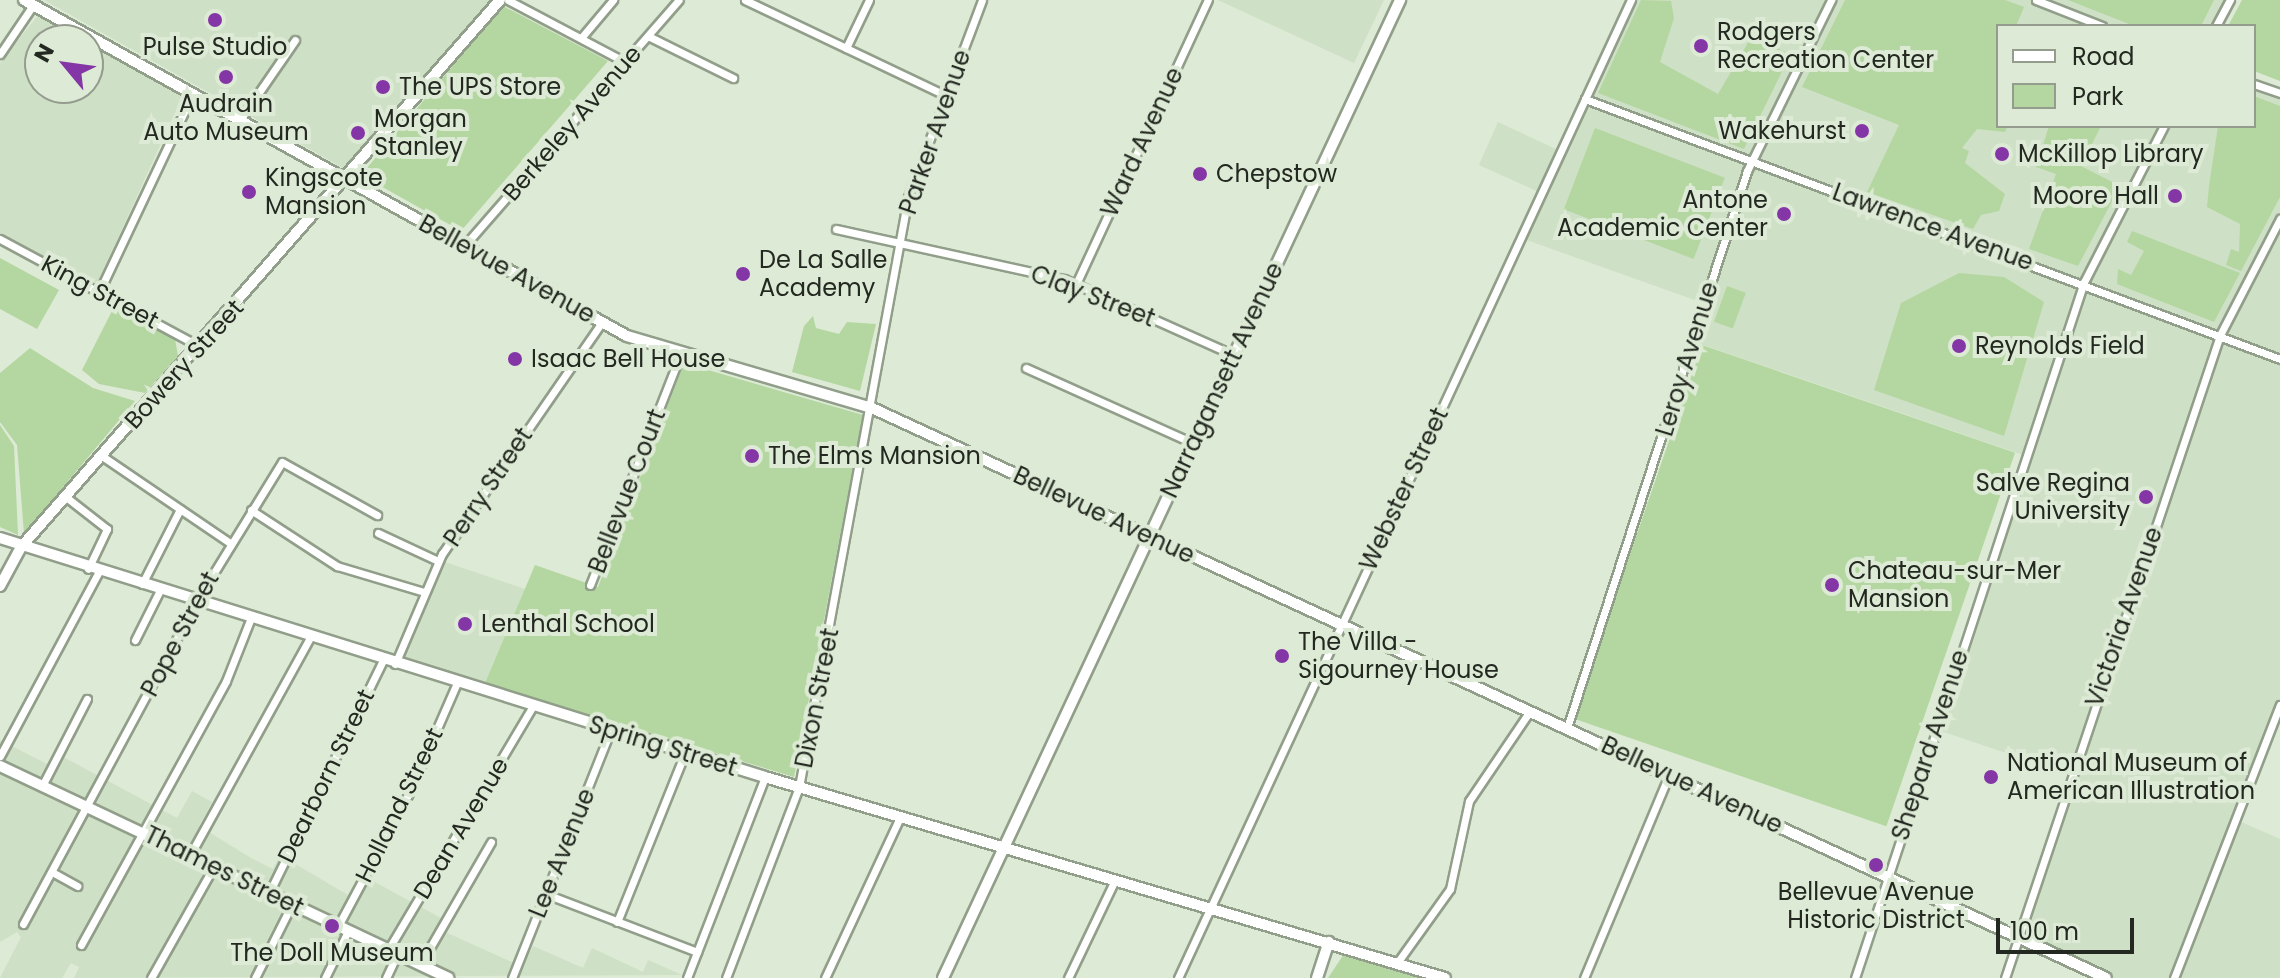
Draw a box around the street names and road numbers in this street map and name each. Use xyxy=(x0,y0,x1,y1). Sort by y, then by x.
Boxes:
street label: Berkeley Avenue xyxy=(497,39,647,207)
street label: Parker Avenue xyxy=(893,46,977,218)
street label: Ward Avenue xyxy=(1095,63,1189,221)
street label: Lawrence Avenue xyxy=(1829,177,2037,277)
street label: Bellevue Avenue xyxy=(414,209,600,329)
street label: King Street xyxy=(36,249,164,335)
street label: Narragansett Avenue xyxy=(1155,258,1289,502)
street label: Clay Street xyxy=(1027,259,1159,333)
street label: Leroy Avenue xyxy=(1650,278,1724,440)
street label: Bowery Street xyxy=(119,294,249,434)
street label: Webster Street xyxy=(1354,403,1454,575)
street label: Bellevue Court xyxy=(582,405,672,577)
street label: Perry Street xyxy=(438,422,538,552)
street label: Bellevue Avenue xyxy=(1009,460,1199,570)
street label: Victoria Avenue xyxy=(2080,523,2168,711)
street label: Pope Street xyxy=(135,567,225,701)
street label: Dixon Street xyxy=(789,626,845,770)
street label: Shepard Avenue xyxy=(1886,646,1974,844)
street label: Dearborn Street xyxy=(271,684,381,868)
street label: Spring Street xyxy=(585,710,741,782)
street label: Holland Street xyxy=(349,723,449,887)
street label: Bellevue Avenue xyxy=(1597,730,1787,840)
street label: Dean Avenue xyxy=(407,752,515,904)
street label: Lee Avenue xyxy=(523,784,601,922)
street label: Thames Street xyxy=(140,820,308,922)

